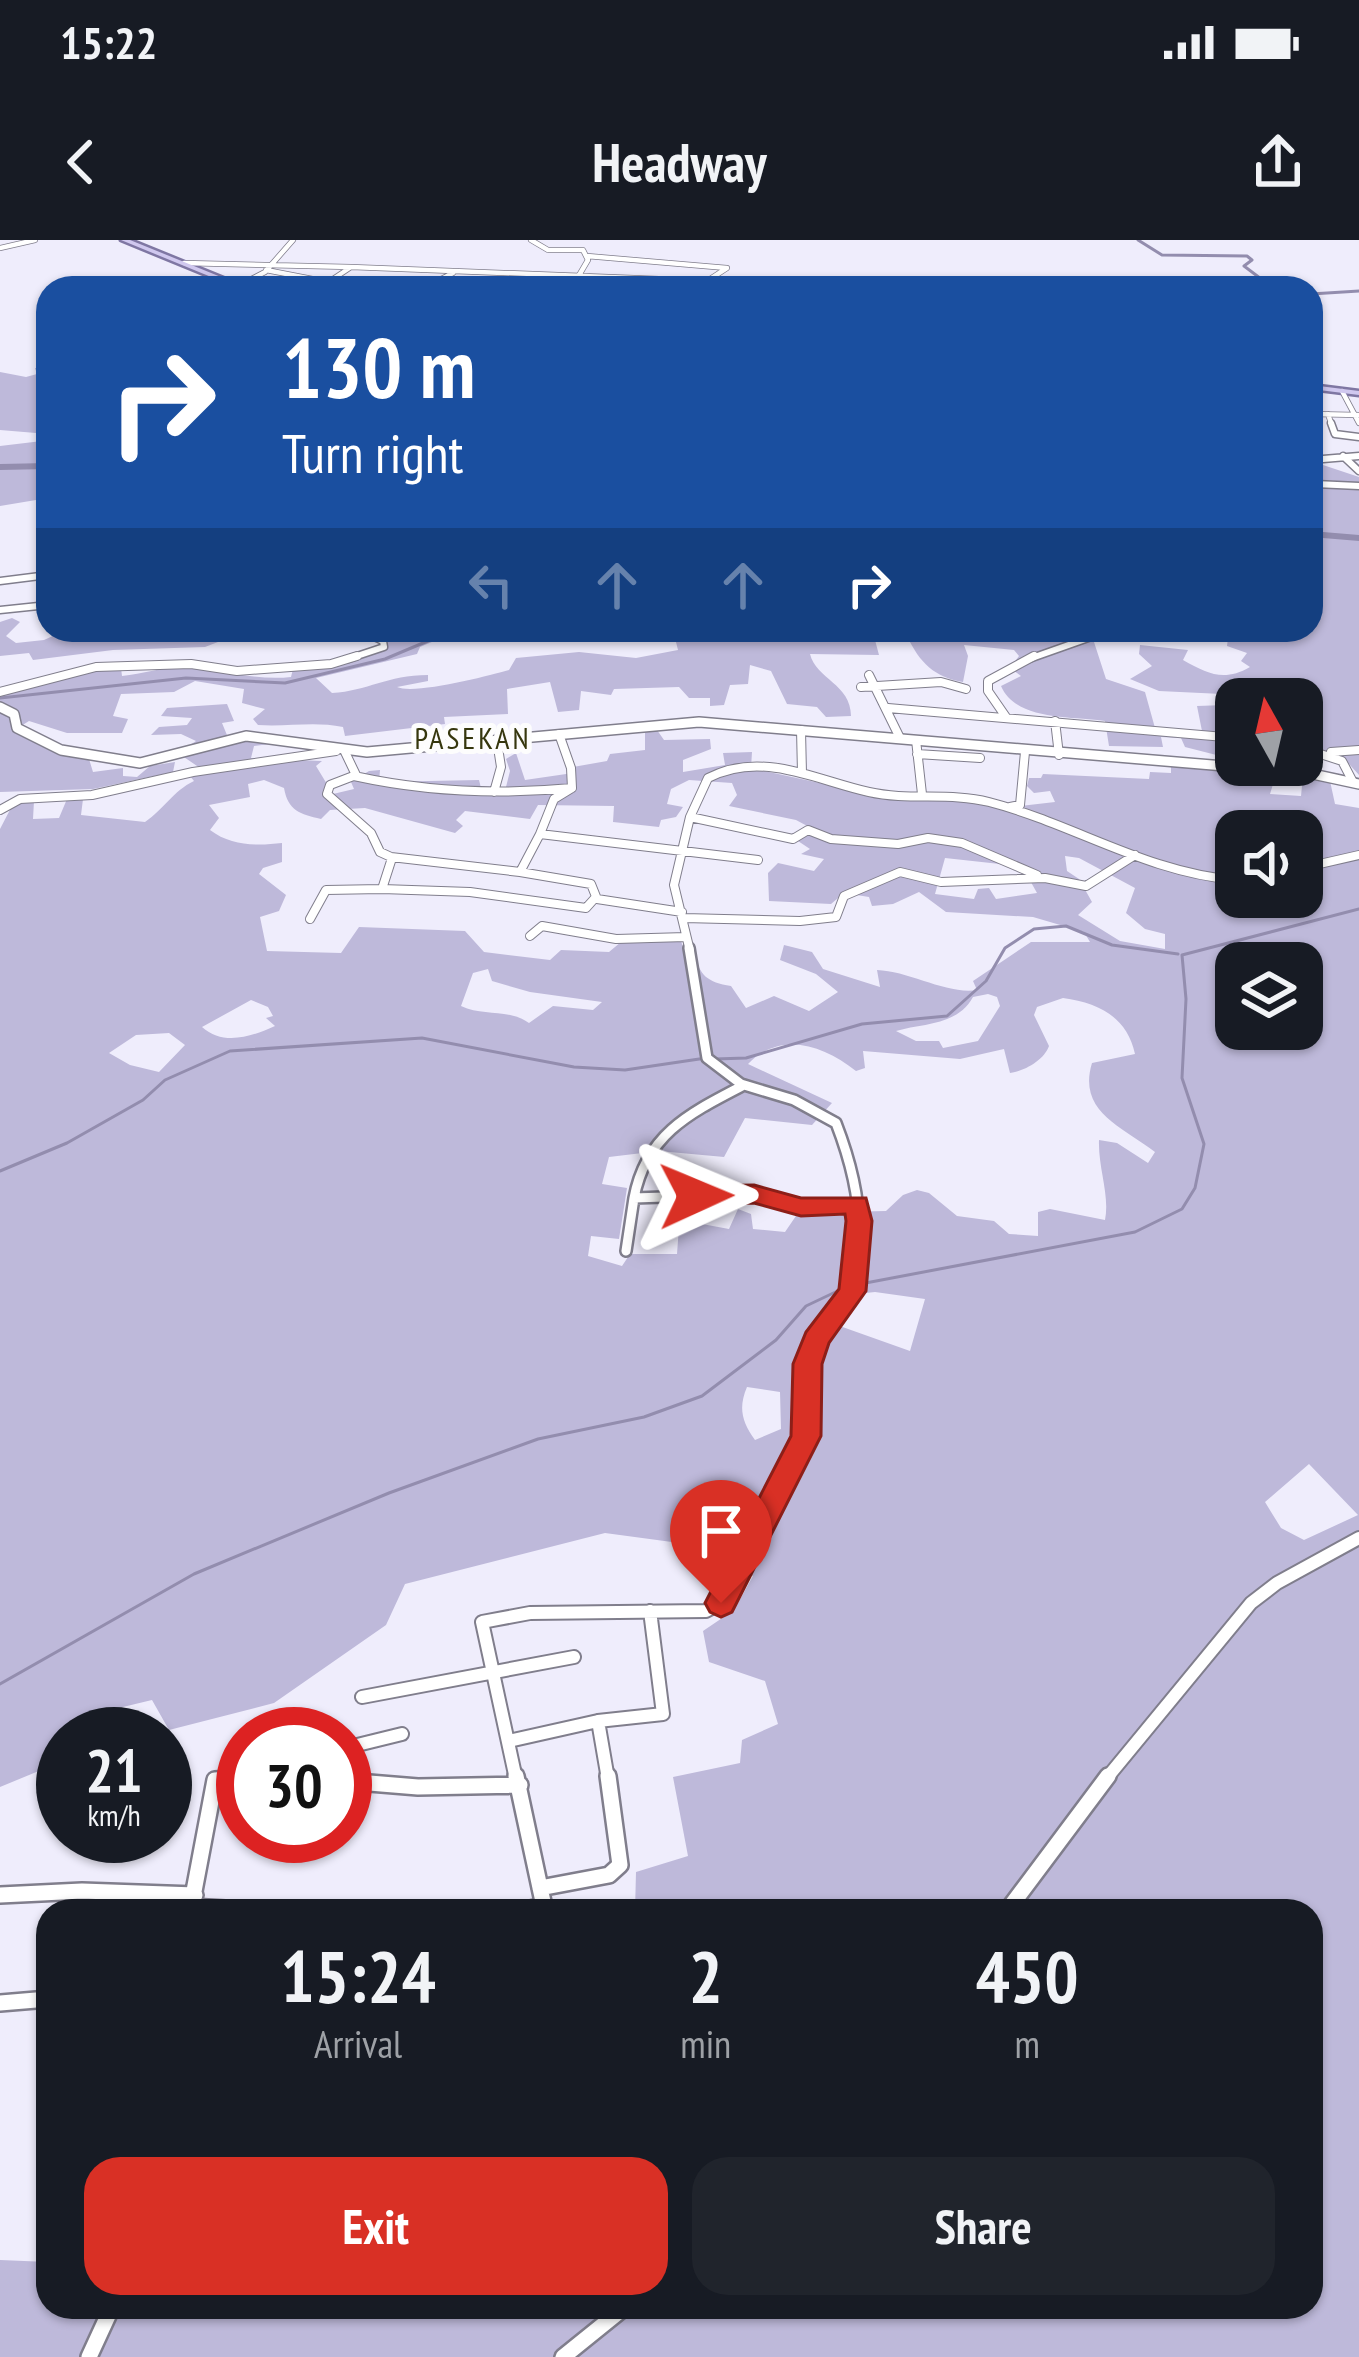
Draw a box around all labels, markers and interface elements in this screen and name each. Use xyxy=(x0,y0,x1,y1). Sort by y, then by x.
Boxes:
text: 15:22 xyxy=(60,13,157,71)
text: Headway xyxy=(592,127,767,197)
icon: back xyxy=(48,129,114,195)
icon: share xyxy=(1245,129,1311,195)
text: 130 m xyxy=(282,312,475,421)
icon: right xyxy=(84,324,240,480)
text: Turn right xyxy=(282,418,463,488)
icon: left xyxy=(458,552,524,618)
icon: ahead xyxy=(584,552,650,618)
icon: ahead xyxy=(710,552,776,618)
icon: right xyxy=(836,552,902,618)
north arrow xyxy=(1215,678,1323,786)
map controls xyxy=(1215,678,1323,1050)
district label: PASEKAN xyxy=(414,718,532,757)
button: sound xyxy=(1215,810,1323,918)
button: layers xyxy=(1215,942,1323,1050)
position arrow xyxy=(633,1133,759,1259)
pin xyxy=(670,1480,772,1603)
icon: arrive xyxy=(688,1498,754,1564)
speed limit sign: 30 xyxy=(216,1707,372,1863)
text: 21 xyxy=(85,1731,143,1809)
text: km/h xyxy=(87,1795,141,1834)
text: 15:24 xyxy=(280,1929,436,2022)
text: 2 xyxy=(689,1929,723,2022)
text: 450 xyxy=(975,1929,1079,2022)
text: Arrival xyxy=(314,2018,402,2069)
text: min xyxy=(680,2018,731,2069)
text: m xyxy=(1014,2018,1040,2069)
button: Exit xyxy=(84,2157,668,2295)
button: Share xyxy=(692,2157,1275,2295)

